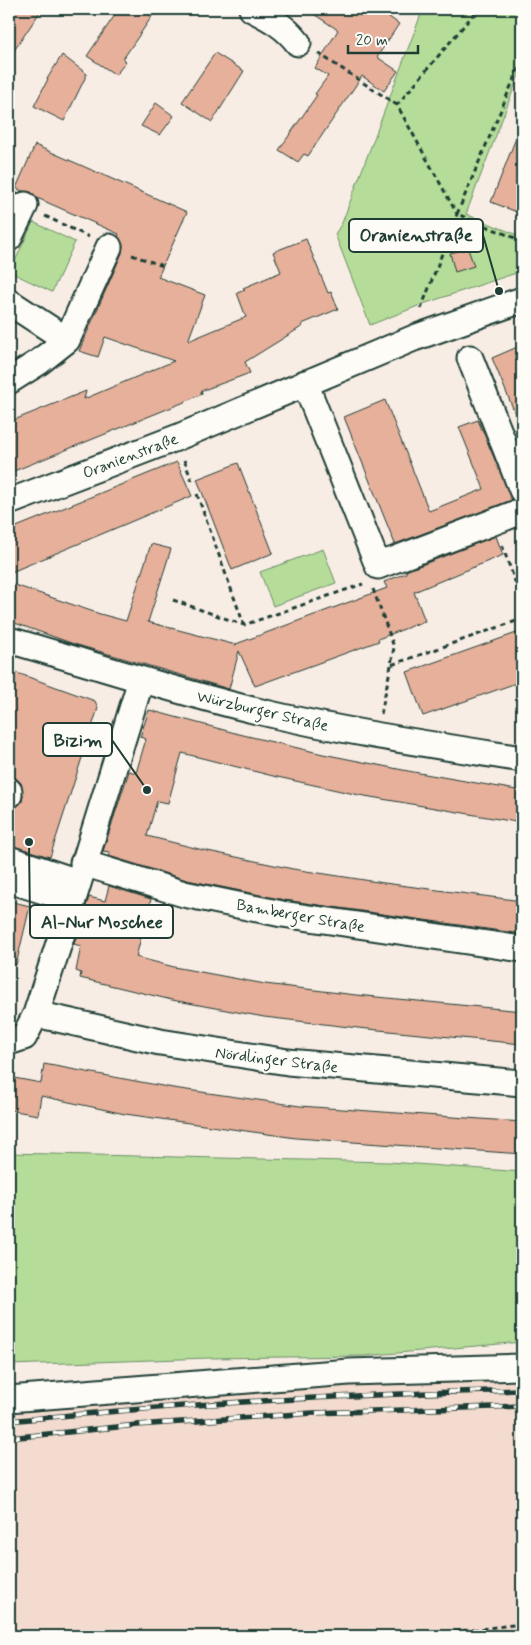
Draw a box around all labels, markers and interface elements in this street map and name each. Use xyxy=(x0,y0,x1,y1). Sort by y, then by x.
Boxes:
scale bar xyxy=(348,22,418,54)
text: 20 m xyxy=(356,31,388,51)
callout: Oranienstraße xyxy=(349,219,483,252)
text: Oranienstraße xyxy=(359,224,473,248)
street label: Oranienstraße xyxy=(80,429,181,484)
street label: Würzburger Straße xyxy=(194,686,331,738)
callout: Bizim xyxy=(43,723,112,756)
text: Bizim xyxy=(54,729,103,753)
street label: Bamberger Straße xyxy=(235,895,367,939)
callout: Al-Nur Moschee xyxy=(30,905,173,938)
text: Al-Nur Moschee xyxy=(41,911,163,935)
street label: Nördlinger Straße xyxy=(214,1043,340,1079)

